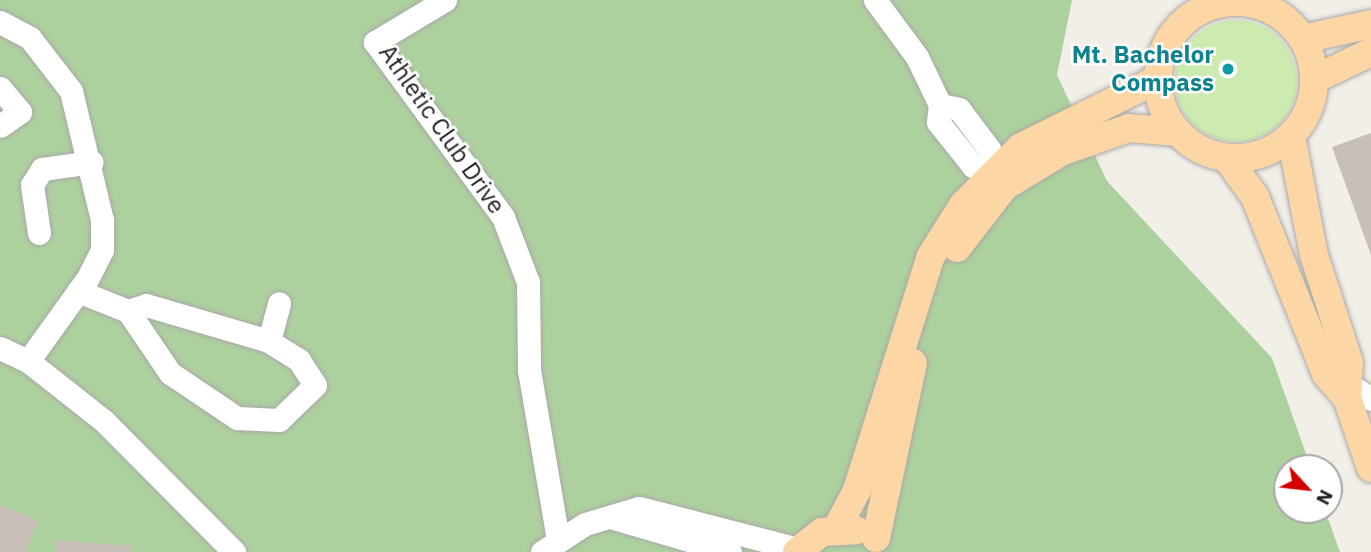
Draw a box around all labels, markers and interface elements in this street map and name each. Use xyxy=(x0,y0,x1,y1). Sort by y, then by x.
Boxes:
street label: Athletic Club Drive xyxy=(373,39,511,219)
place label: Mt. Bachelor Compass xyxy=(1072,41,1214,97)
marker: Mt. Bachelor Compass xyxy=(1220,61,1236,77)
north arrow xyxy=(1273,454,1343,524)
text: N xyxy=(1311,486,1339,509)

